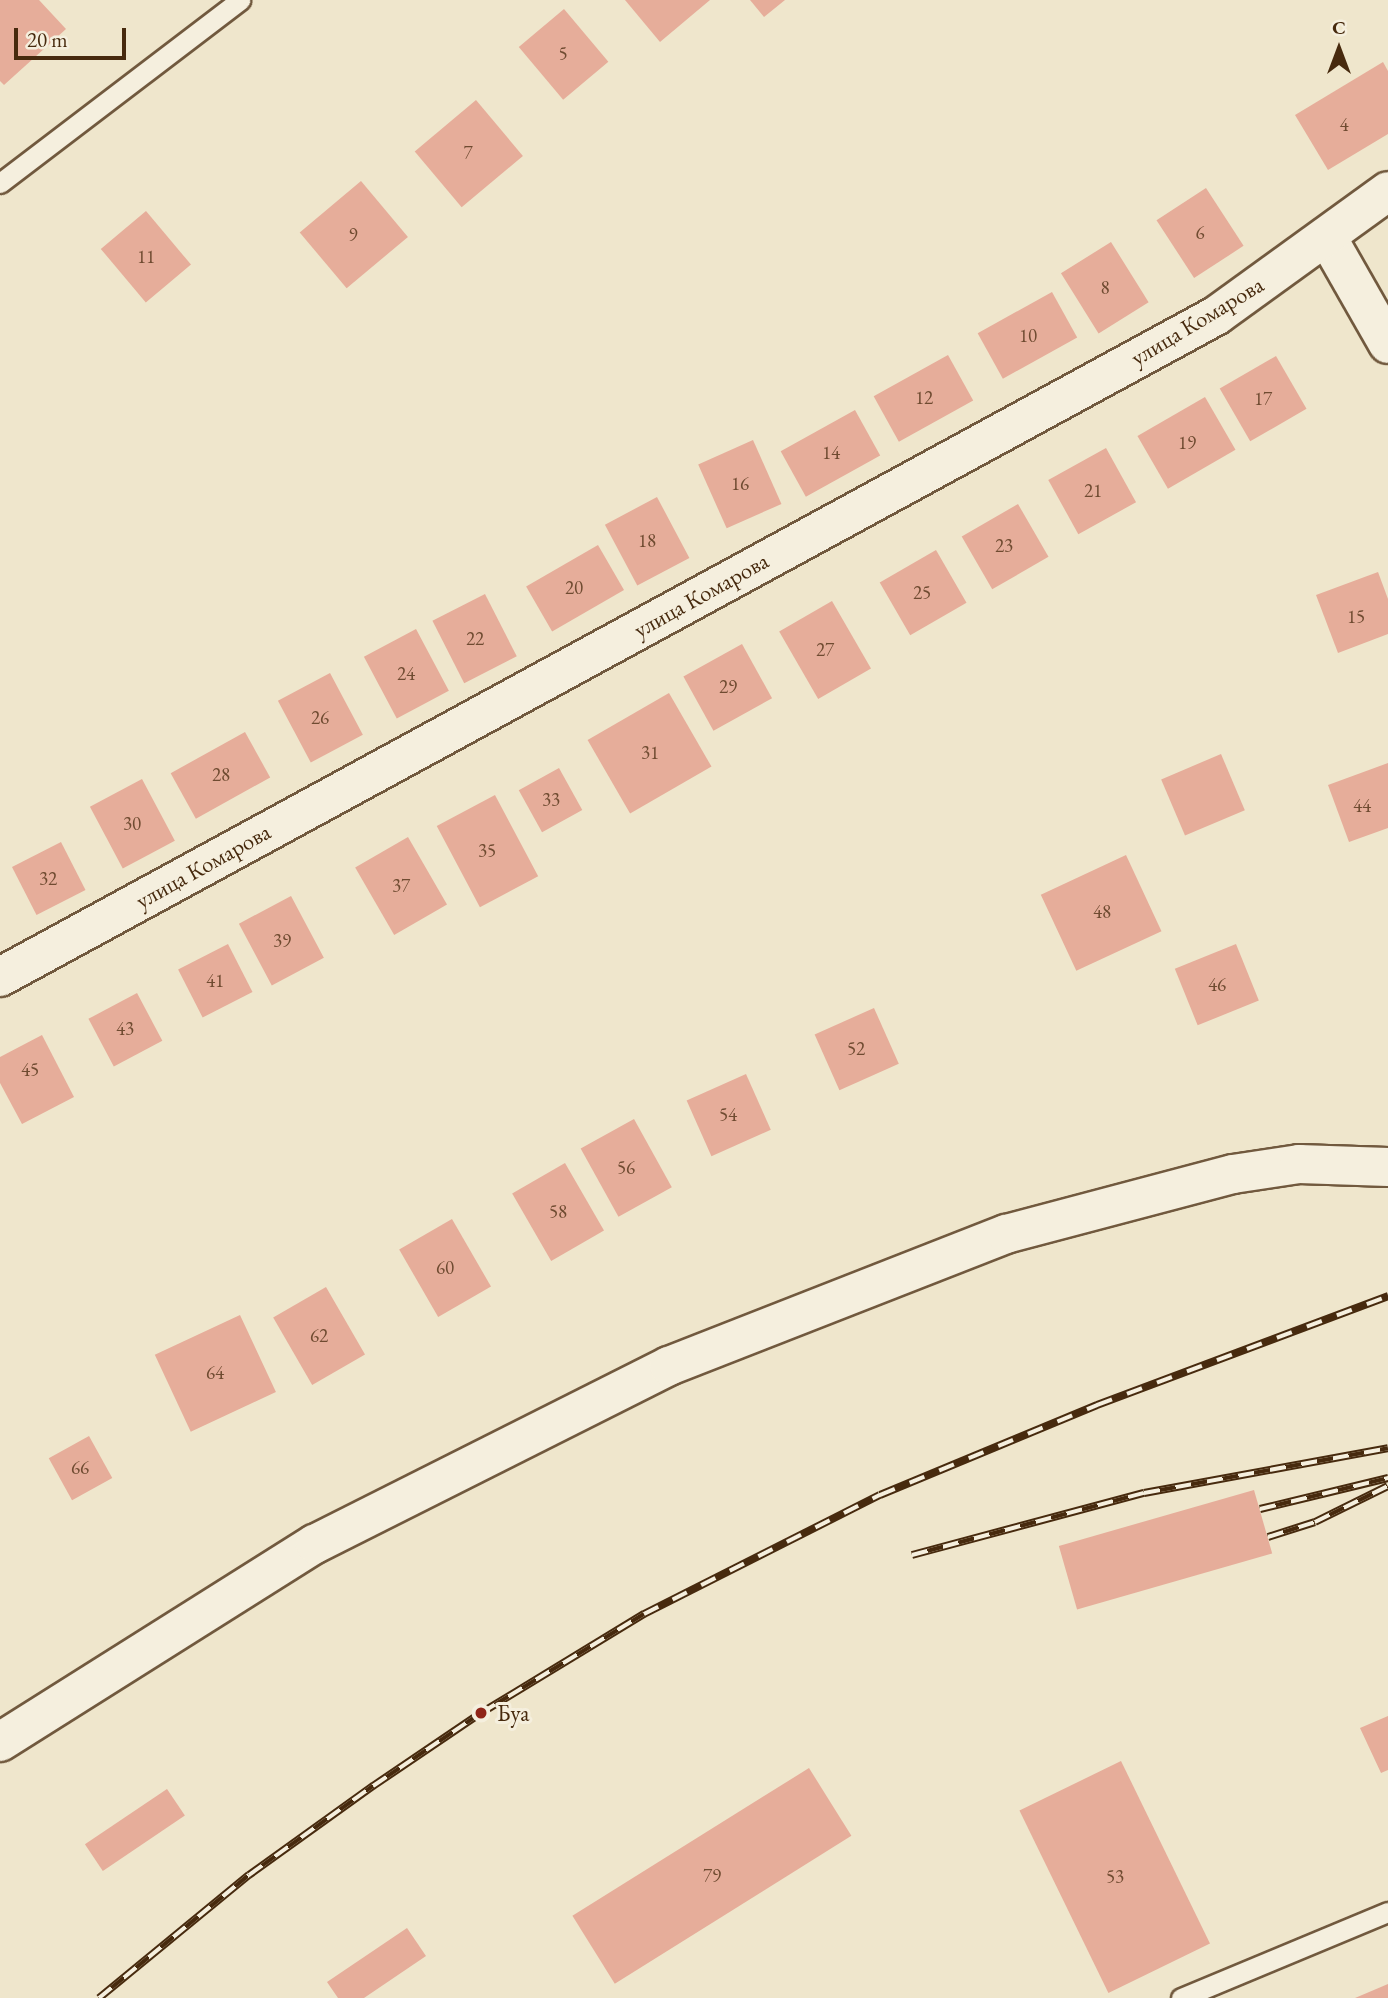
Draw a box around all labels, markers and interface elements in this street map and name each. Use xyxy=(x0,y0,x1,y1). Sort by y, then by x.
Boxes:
scale bar xyxy=(18,14,130,58)
north arrow xyxy=(1304,14,1374,84)
text: С xyxy=(1332,15,1346,40)
text: 20 m xyxy=(27,26,68,53)
house number: 5 xyxy=(558,43,568,65)
house number: 4 xyxy=(1339,114,1349,136)
house number: 7 xyxy=(463,142,473,164)
house number: 6 xyxy=(1195,222,1205,244)
house number: 9 xyxy=(348,224,358,246)
house number: 11 xyxy=(137,246,155,268)
street label: улица Комарова xyxy=(1126,271,1268,371)
house number: 8 xyxy=(1100,277,1110,299)
house number: 10 xyxy=(1019,325,1037,347)
house number: 12 xyxy=(915,387,933,409)
house number: 17 xyxy=(1254,388,1272,410)
house number: 19 xyxy=(1178,432,1196,454)
house number: 14 xyxy=(822,442,840,464)
house number: 16 xyxy=(731,473,749,495)
house number: 21 xyxy=(1084,480,1102,502)
house number: 18 xyxy=(638,530,656,552)
house number: 23 xyxy=(995,535,1013,557)
street label: улица Комарова xyxy=(629,547,773,643)
house number: 20 xyxy=(565,577,583,599)
house number: 25 xyxy=(913,582,931,604)
house number: 15 xyxy=(1347,606,1365,628)
house number: 22 xyxy=(466,628,484,650)
house number: 27 xyxy=(816,639,834,661)
house number: 24 xyxy=(397,663,415,685)
house number: 29 xyxy=(719,676,737,698)
house number: 26 xyxy=(311,707,329,729)
house number: 31 xyxy=(641,742,659,764)
house number: 28 xyxy=(212,764,230,786)
house number: 33 xyxy=(542,789,560,811)
house number: 44 xyxy=(1353,795,1371,817)
house number: 30 xyxy=(123,813,141,835)
street label: улица Комарова xyxy=(131,818,275,914)
house number: 35 xyxy=(478,840,496,862)
house number: 32 xyxy=(39,868,57,890)
house number: 37 xyxy=(392,875,410,897)
house number: 48 xyxy=(1093,901,1111,923)
house number: 39 xyxy=(273,930,291,952)
house number: 41 xyxy=(206,970,224,992)
house number: 46 xyxy=(1208,974,1226,996)
house number: 43 xyxy=(116,1018,134,1040)
house number: 52 xyxy=(847,1038,865,1060)
house number: 45 xyxy=(21,1059,39,1081)
house number: 54 xyxy=(719,1104,737,1126)
house number: 56 xyxy=(617,1157,635,1179)
house number: 58 xyxy=(549,1201,567,1223)
house number: 60 xyxy=(436,1257,454,1279)
house number: 62 xyxy=(310,1325,328,1347)
house number: 64 xyxy=(206,1362,224,1384)
house number: 66 xyxy=(71,1457,89,1479)
place label: Буа xyxy=(497,1699,529,1727)
marker: Буа xyxy=(471,1703,491,1723)
house number: 79 xyxy=(703,1865,721,1887)
house number: 53 xyxy=(1106,1866,1124,1888)

